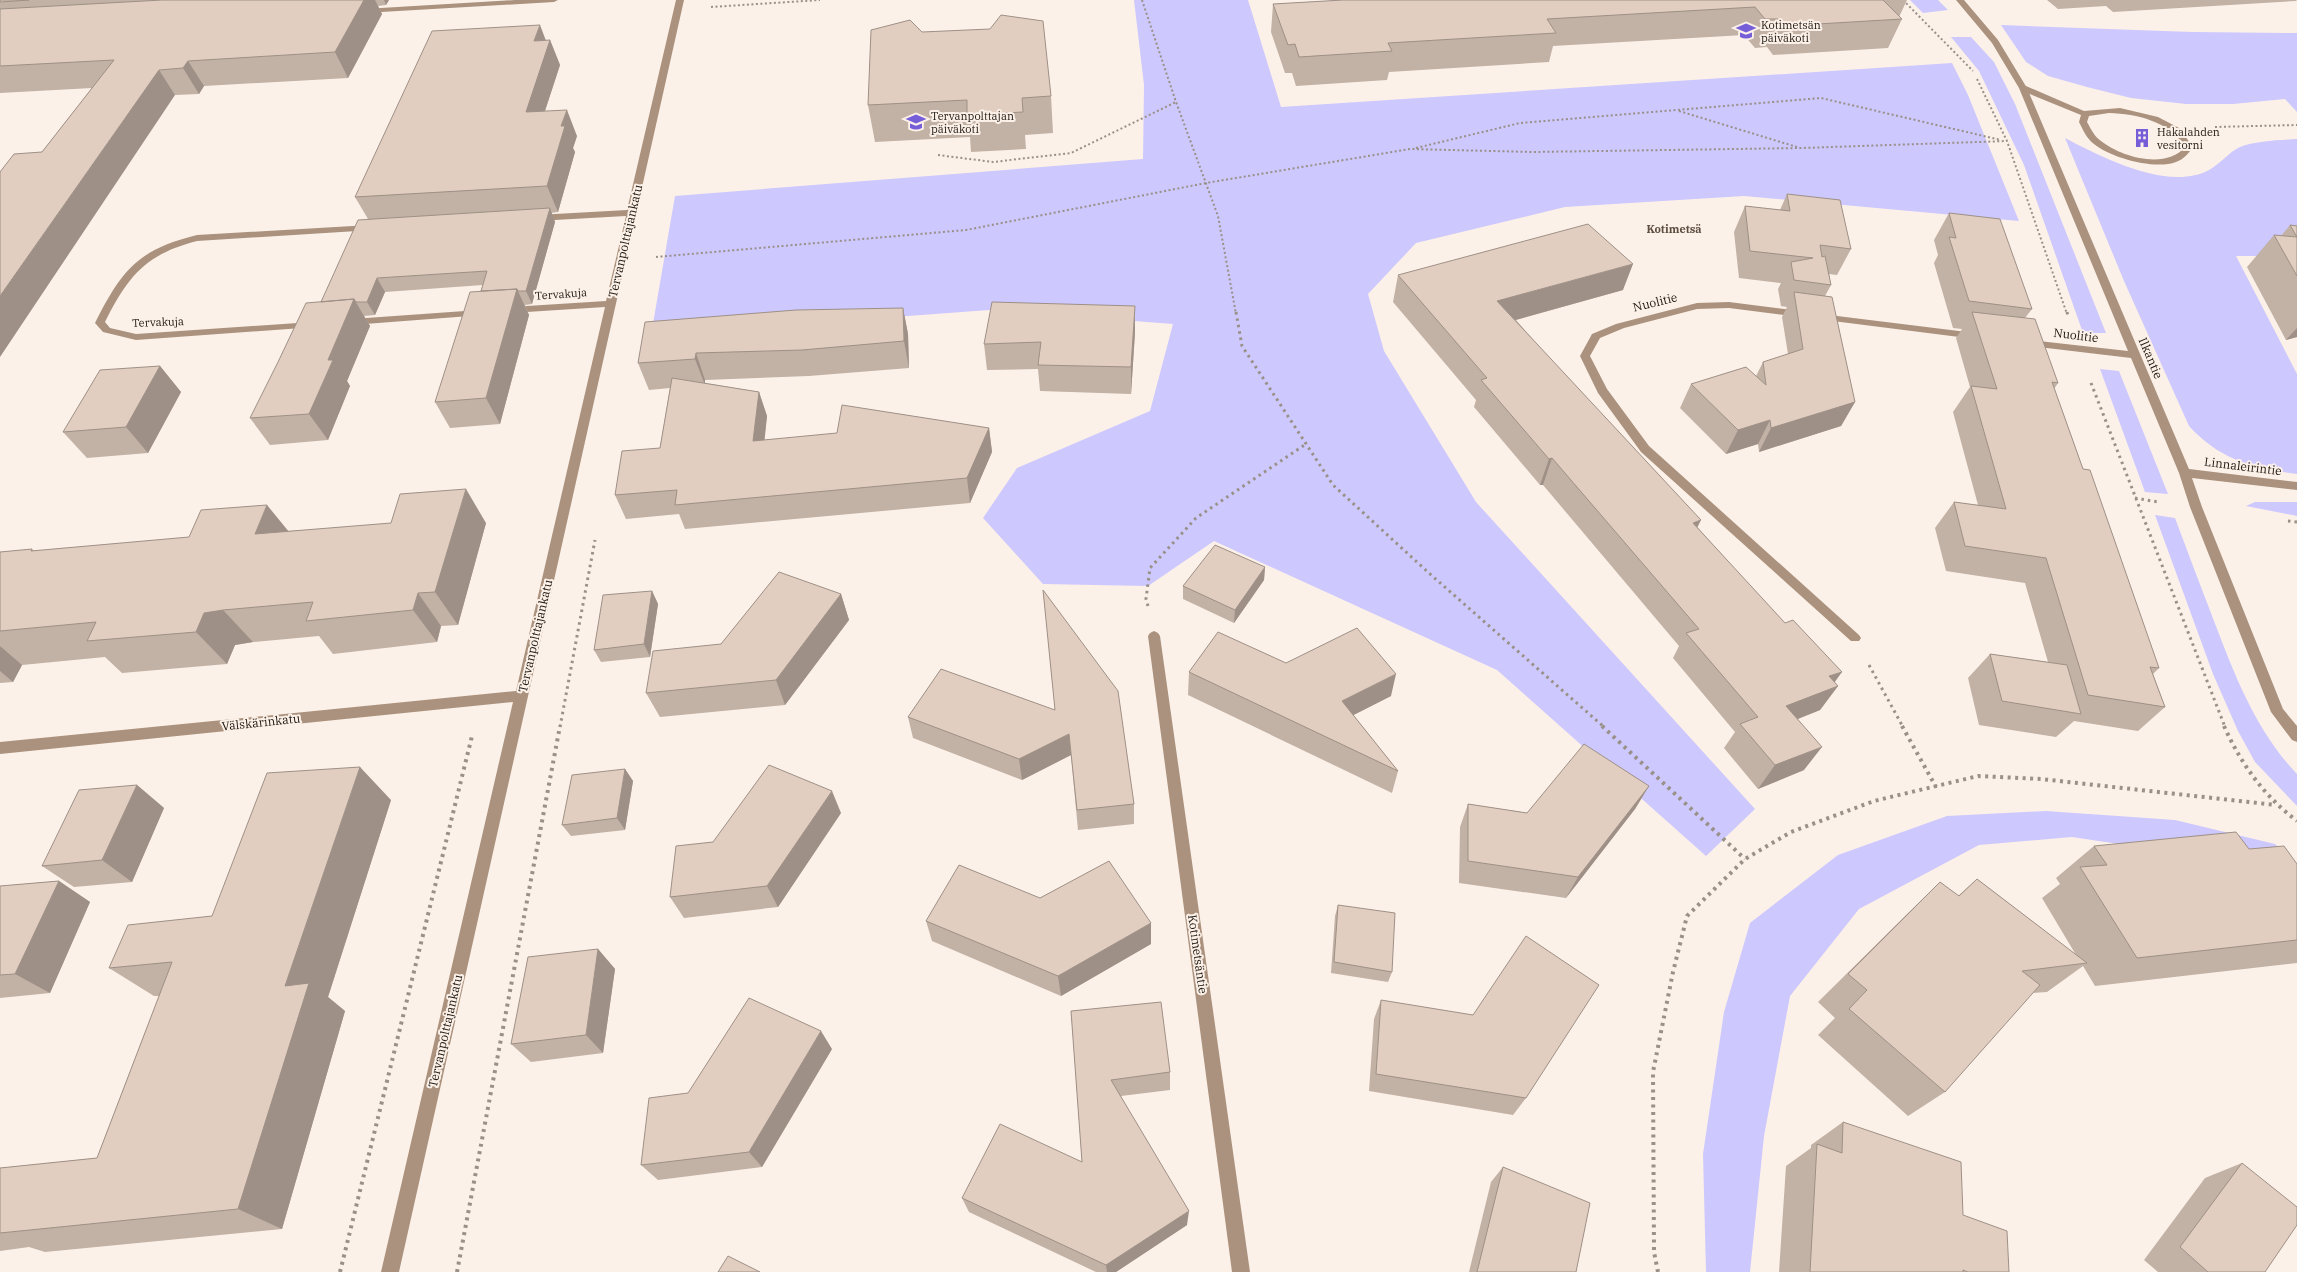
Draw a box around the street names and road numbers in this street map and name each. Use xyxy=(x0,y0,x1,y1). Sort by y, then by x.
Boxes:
street label: Tervanpolttajankatu xyxy=(605,182,645,299)
street label: Tervakuja xyxy=(535,285,587,303)
street label: Nuolitie xyxy=(1631,289,1679,315)
street label: Tervakuja xyxy=(132,314,184,330)
street label: Nuolitie xyxy=(2053,325,2099,345)
street label: Ilkantie xyxy=(2136,335,2166,381)
street label: Linnaleirintie xyxy=(2203,454,2283,478)
street label: Tervanpolttajankatu xyxy=(515,577,555,694)
street label: Välskärinkatu xyxy=(221,710,301,734)
street label: Kotimetsäntie xyxy=(1185,914,1211,994)
street label: Tervanpolttajankatu xyxy=(425,972,465,1089)

